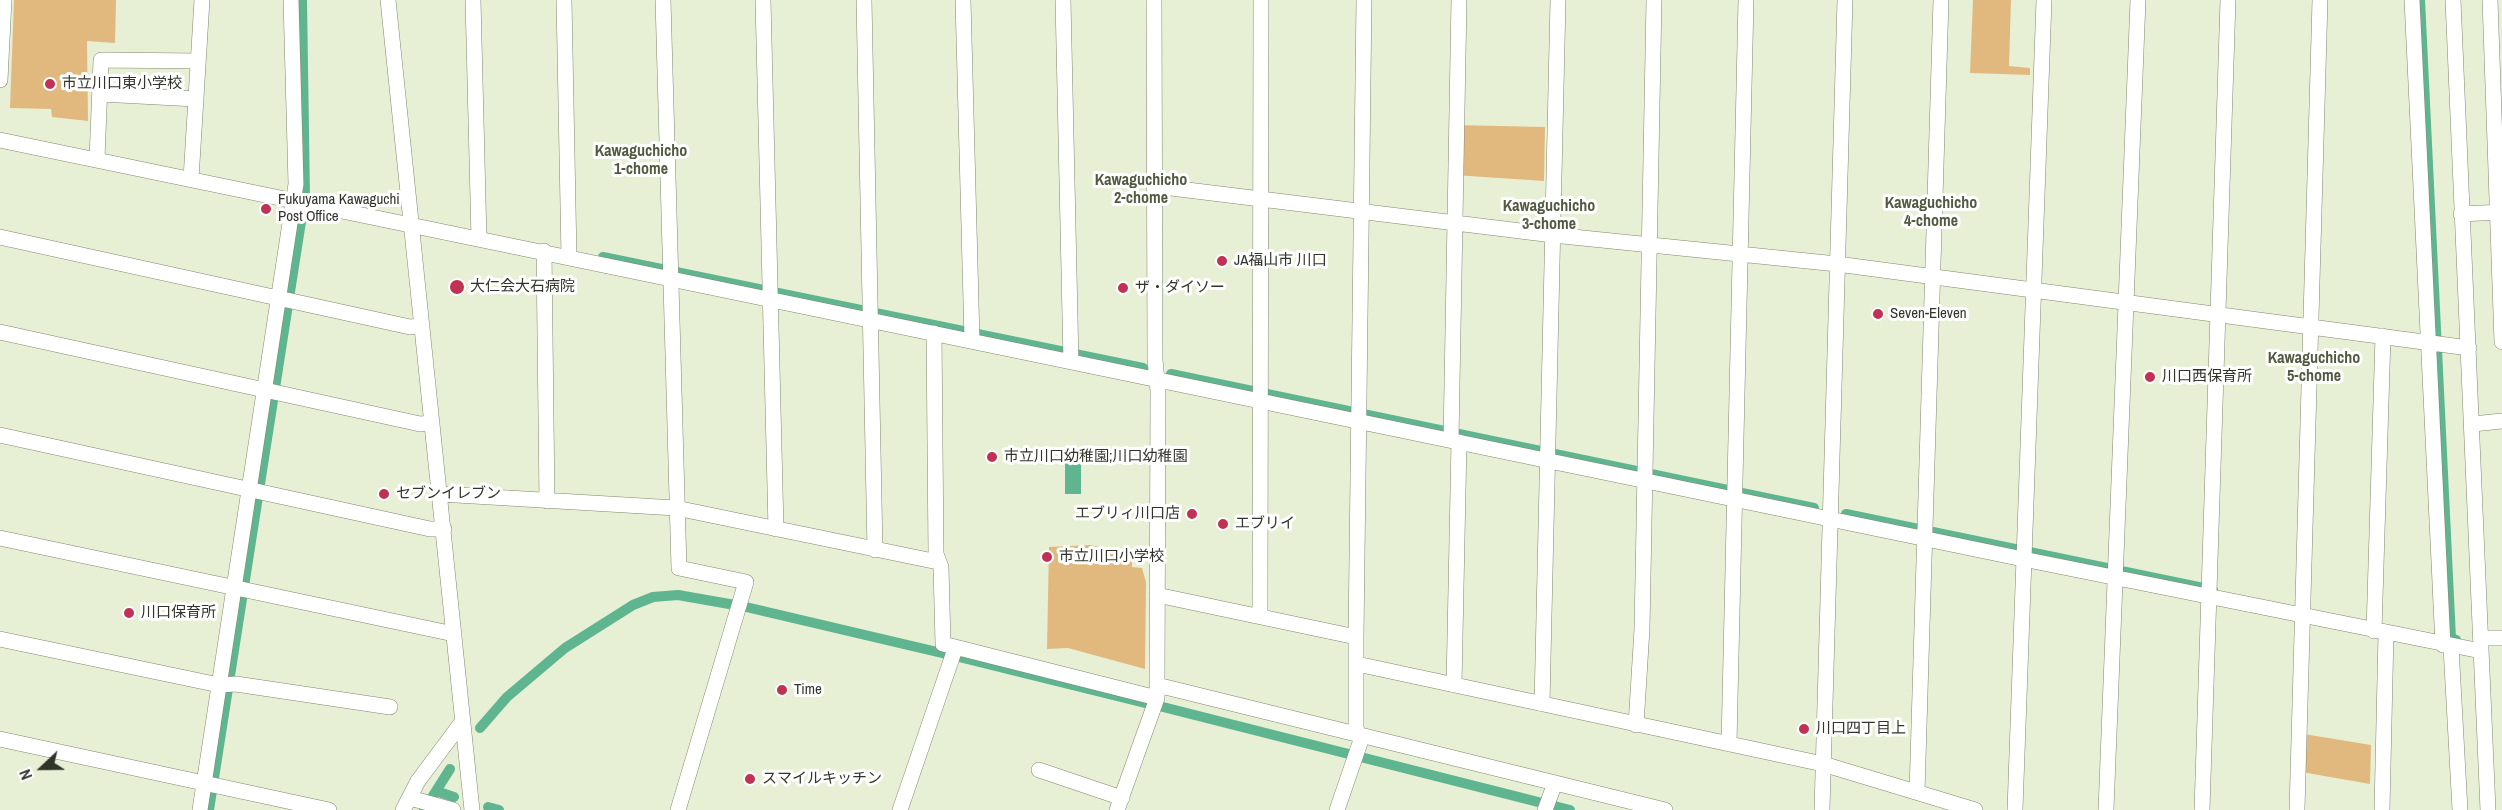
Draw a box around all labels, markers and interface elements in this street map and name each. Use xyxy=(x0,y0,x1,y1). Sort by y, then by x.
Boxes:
place label: 市立川口東小学校 xyxy=(62,75,182,93)
marker: 市立川口東小学校 xyxy=(43,77,57,91)
district label: Kawaguchicho 1-chome xyxy=(595,142,687,180)
district label: Kawaguchicho 2-chome xyxy=(1095,171,1187,209)
place label: Fukuyama Kawaguchi Post Office xyxy=(278,191,400,226)
district label: Kawaguchicho 4-chome xyxy=(1885,194,1977,232)
district label: Kawaguchicho 3-chome xyxy=(1503,197,1595,235)
marker: Fukuyama Kawaguchi Post Office xyxy=(259,202,273,216)
place label: JA福山市 川口 xyxy=(1234,252,1327,270)
marker: JA福山市 川口 xyxy=(1215,254,1229,268)
marker: 大仁会大石病院 xyxy=(448,278,466,296)
place label: 大仁会大石病院 xyxy=(470,278,575,296)
place label: ザ・ダイソー xyxy=(1135,279,1225,297)
marker: ザ・ダイソー xyxy=(1116,281,1130,295)
place label: Seven-Eleven xyxy=(1890,305,1967,323)
marker: Seven-Eleven xyxy=(1871,307,1885,321)
district label: Kawaguchicho 5-chome xyxy=(2268,349,2360,387)
place label: 川口西保育所 xyxy=(2162,368,2252,386)
marker: 川口西保育所 xyxy=(2143,370,2157,384)
place label: 市立川口幼稚園;川口幼稚園 xyxy=(1004,448,1187,466)
marker: 市立川口幼稚園;川口幼稚園 xyxy=(985,450,999,464)
place label: セブンイレブン xyxy=(396,485,501,503)
marker: セブンイレブン xyxy=(377,487,391,501)
place label: エブリィ川口店 xyxy=(1075,505,1180,523)
marker: エブリィ川口店 xyxy=(1185,507,1199,521)
place label: エブリイ xyxy=(1235,515,1295,533)
marker: エブリイ xyxy=(1216,517,1230,531)
place label: 市立川口小学校 xyxy=(1059,548,1164,566)
marker: 市立川口小学校 xyxy=(1040,550,1054,564)
place label: 川口保育所 xyxy=(141,604,216,622)
marker: 川口保育所 xyxy=(122,606,136,620)
place label: Time xyxy=(794,681,822,699)
marker: Time xyxy=(775,683,789,697)
place label: 川口四丁目上 xyxy=(1816,720,1906,738)
marker: 川口四丁目上 xyxy=(1797,722,1811,736)
north arrow xyxy=(12,738,72,798)
text: N xyxy=(13,766,37,783)
place label: スマイルキッチン xyxy=(762,770,882,788)
marker: スマイルキッチン xyxy=(743,772,757,786)

